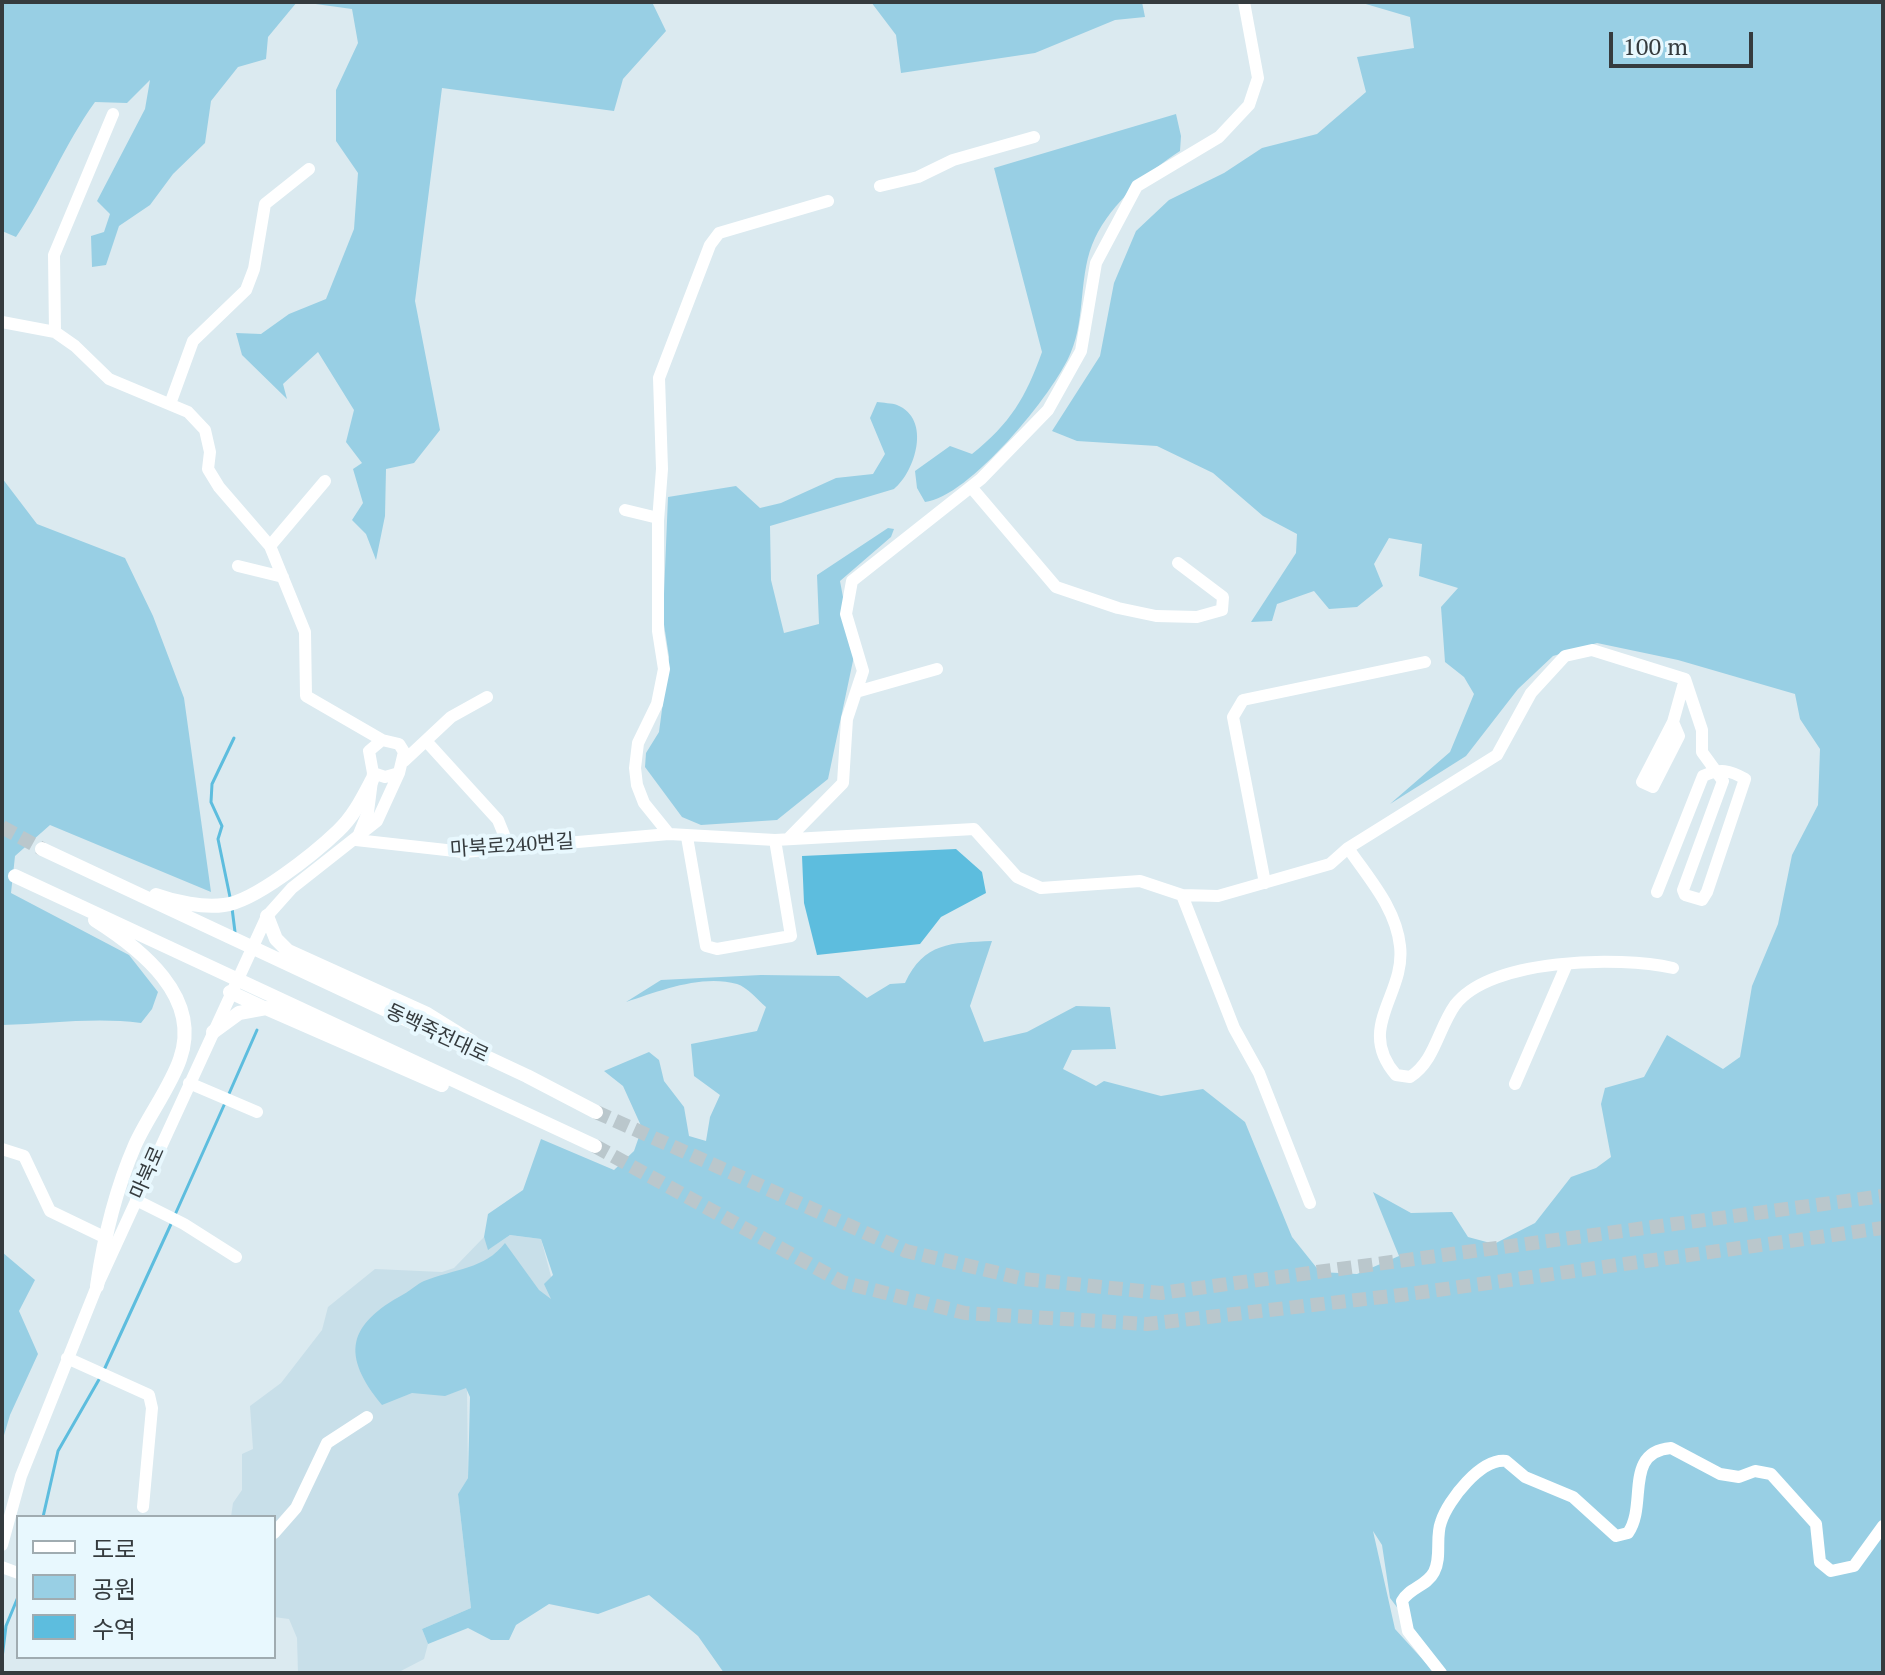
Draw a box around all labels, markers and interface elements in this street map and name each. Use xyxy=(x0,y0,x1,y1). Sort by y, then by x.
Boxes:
scale bar xyxy=(1613,16,1757,66)
text: 100 m xyxy=(1623,30,1688,62)
street label: 마북로240번길 xyxy=(449,830,575,862)
street label: 동백죽전대로 xyxy=(382,1000,492,1068)
street label: 마북로 xyxy=(126,1143,170,1203)
legend xyxy=(16,1515,276,1659)
text: 도로 xyxy=(92,1533,136,1565)
text: 공원 xyxy=(92,1573,136,1605)
text: 수역 xyxy=(92,1613,136,1645)

